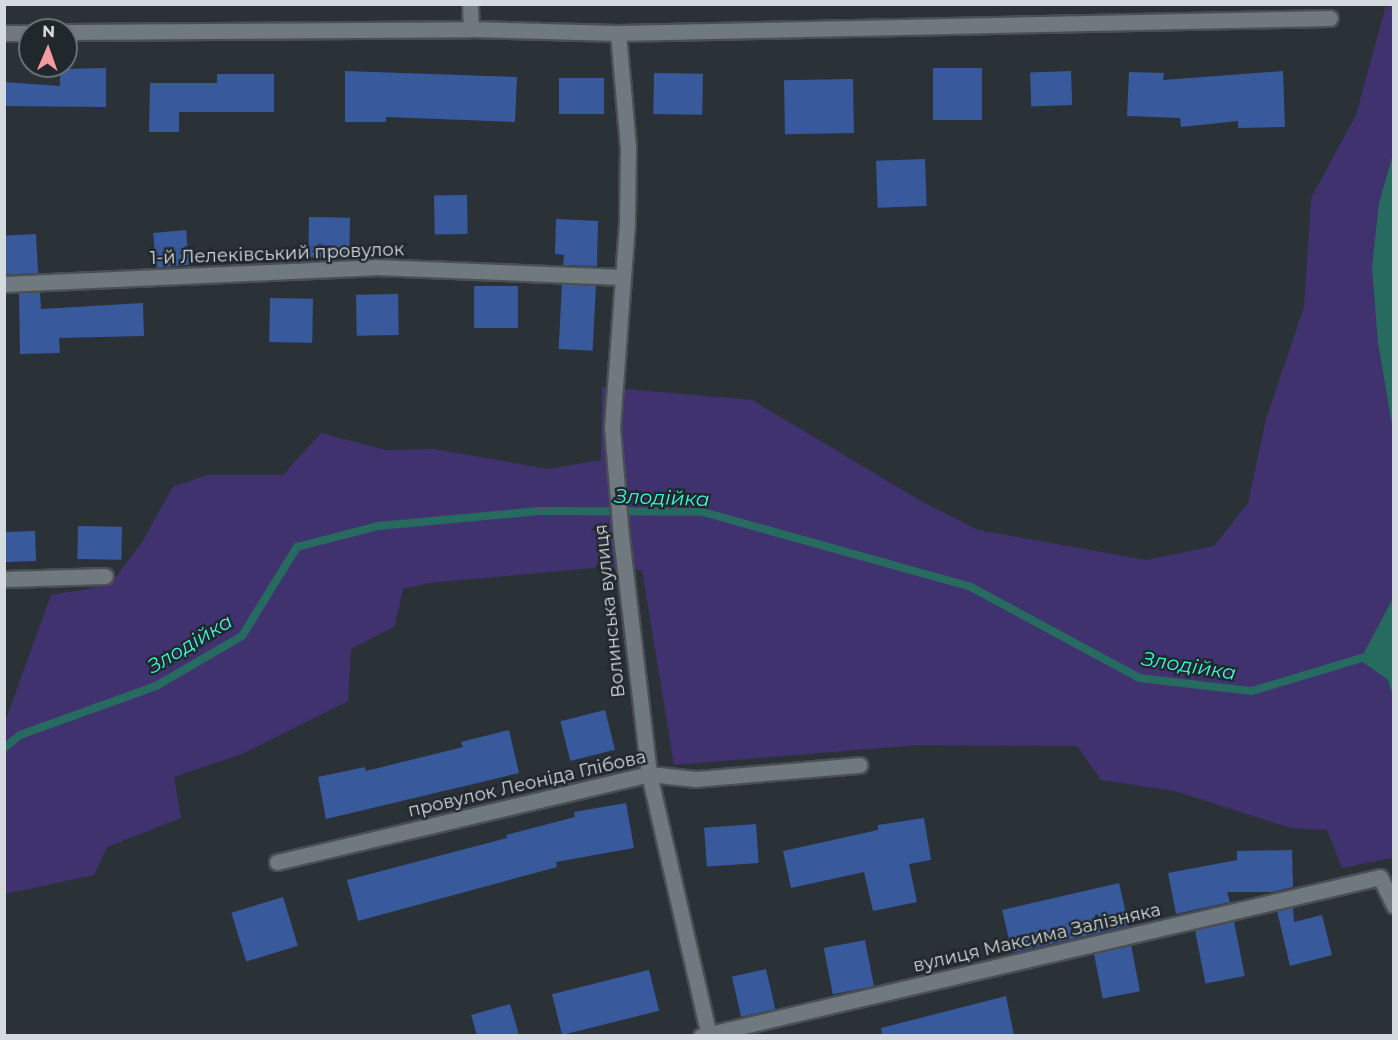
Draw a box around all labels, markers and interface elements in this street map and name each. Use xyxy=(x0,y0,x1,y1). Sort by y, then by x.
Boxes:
north arrow xyxy=(18,18,78,78)
text: N xyxy=(42,22,55,41)
street label: 1-й Лелеківський провулок xyxy=(150,239,404,269)
water label: Злодійка xyxy=(614,484,710,512)
street label: Волинська вулиця xyxy=(590,523,630,699)
water label: Злодійка xyxy=(143,609,237,679)
water label: Злодійка xyxy=(1140,647,1238,685)
street label: провулок Леоніда Глібова xyxy=(406,746,648,822)
street label: вулиця Максима Залізняка xyxy=(911,899,1163,977)

